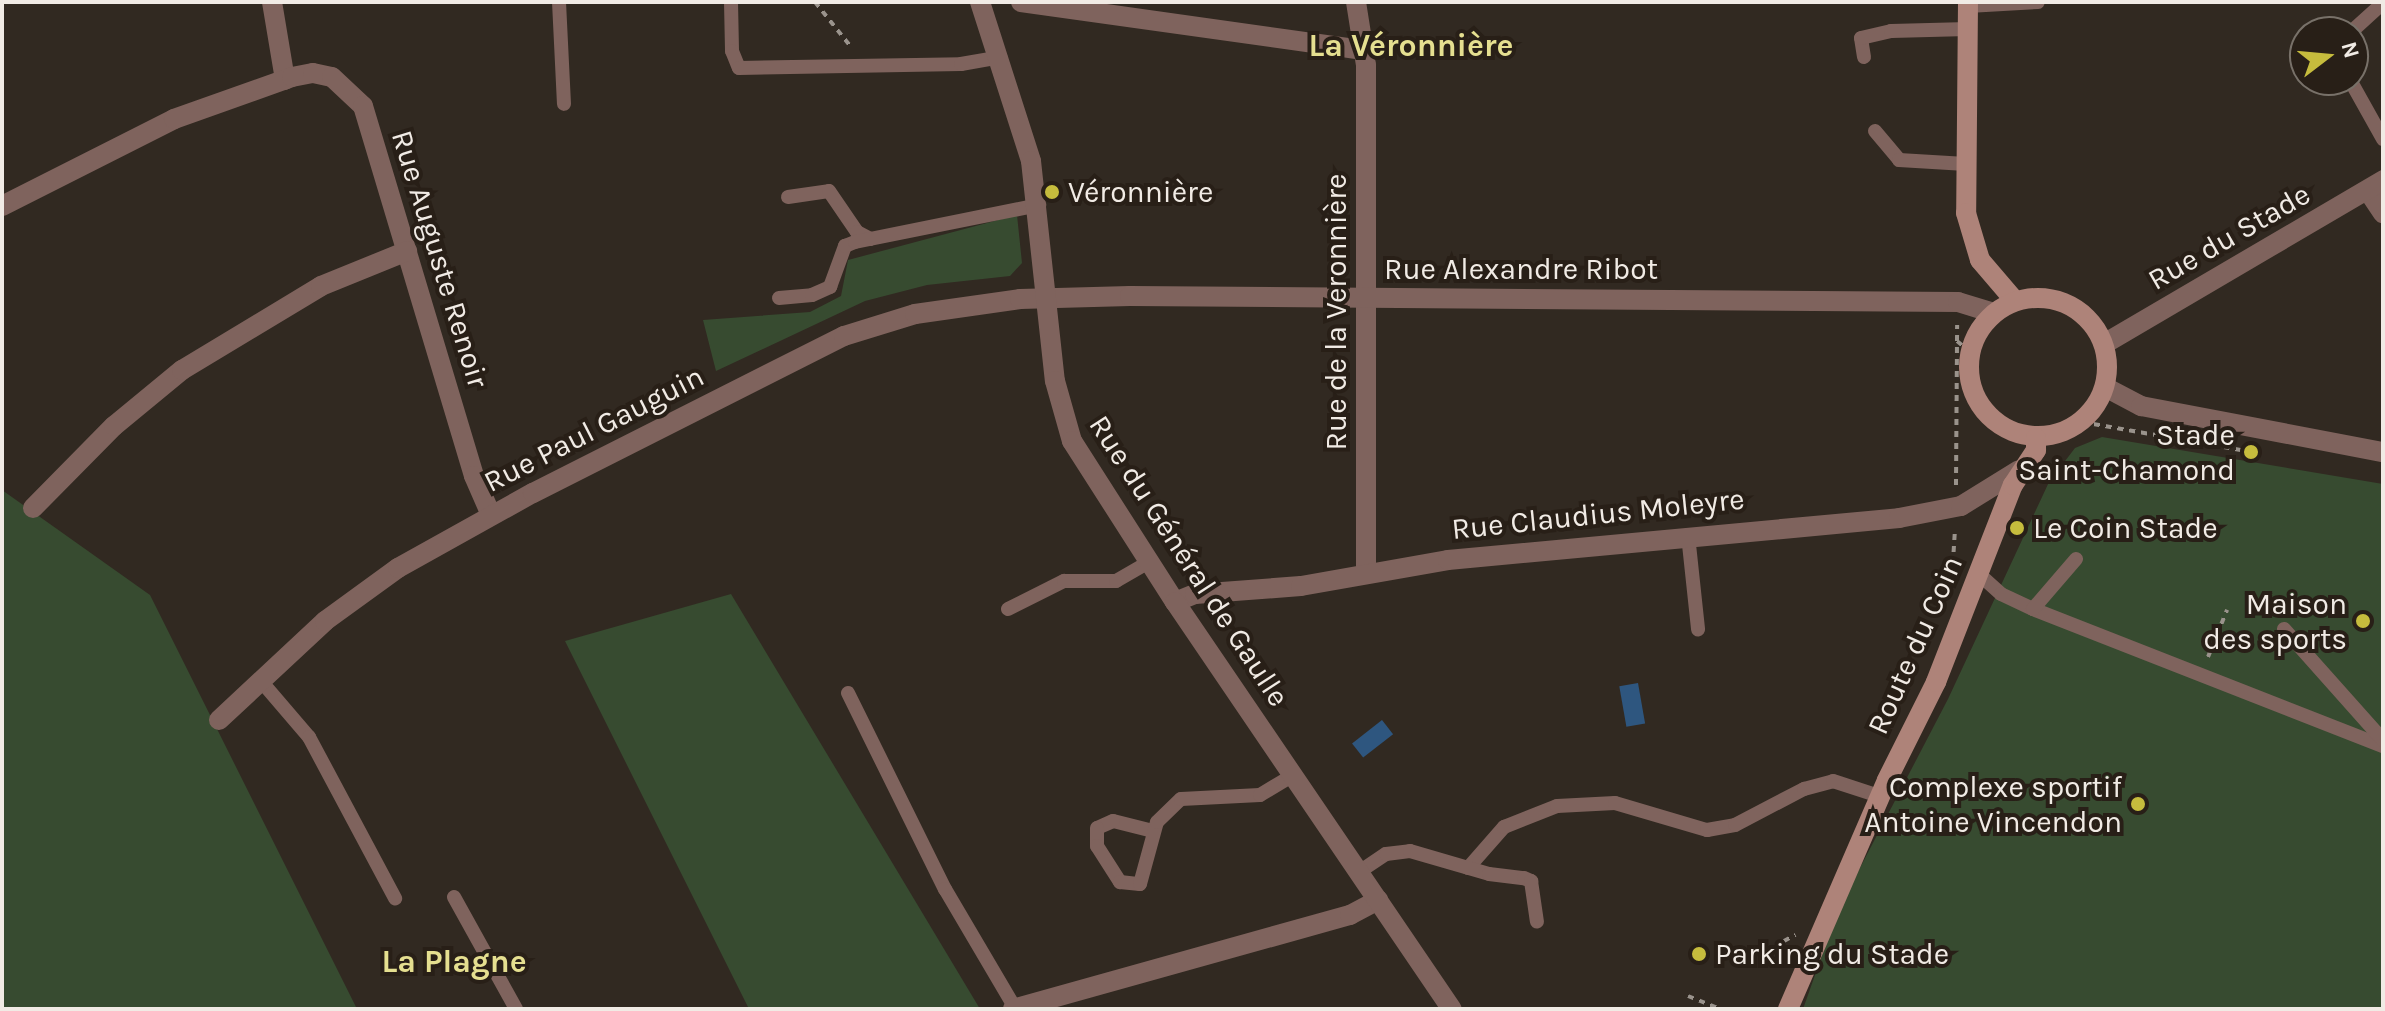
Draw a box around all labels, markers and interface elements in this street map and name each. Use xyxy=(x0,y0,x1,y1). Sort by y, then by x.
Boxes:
north arrow xyxy=(2289,16,2369,96)
district label: La Véronnière xyxy=(1308,27,1514,65)
text: N xyxy=(2335,39,2365,61)
street label: Rue Auguste Renoir xyxy=(384,126,496,392)
place label: Véronnière xyxy=(1068,174,1213,210)
street label: Rue de la Veronnière xyxy=(1318,174,1354,450)
street label: Rue du Stade xyxy=(2142,176,2316,298)
marker: Véronnière xyxy=(1043,183,1061,201)
street label: Rue Alexandre Ribot xyxy=(1384,251,1658,287)
street label: Rue Paul Gauguin xyxy=(478,358,710,500)
street label: Rue du Général de Gaulle xyxy=(1081,409,1297,713)
place label: Stade Saint-Chamond xyxy=(2018,417,2235,488)
marker: Stade Saint-Chamond xyxy=(2242,443,2260,461)
street label: Rue Claudius Moleyre xyxy=(1450,481,1746,547)
place label: Le Coin Stade xyxy=(2033,510,2218,546)
marker: Le Coin Stade xyxy=(2008,519,2026,537)
street label: Route du Coin xyxy=(1860,550,1970,740)
place label: Maison des sports xyxy=(2203,586,2347,656)
marker: Maison des sports xyxy=(2354,612,2372,630)
place label: Complexe sportif Antoine Vincendon xyxy=(1864,769,2122,840)
marker: Complexe sportif Antoine Vincendon xyxy=(2129,795,2147,813)
place label: Parking du Stade xyxy=(1715,936,1949,972)
district label: La Plagne xyxy=(381,943,527,981)
marker: Parking du Stade xyxy=(1690,945,1708,963)

